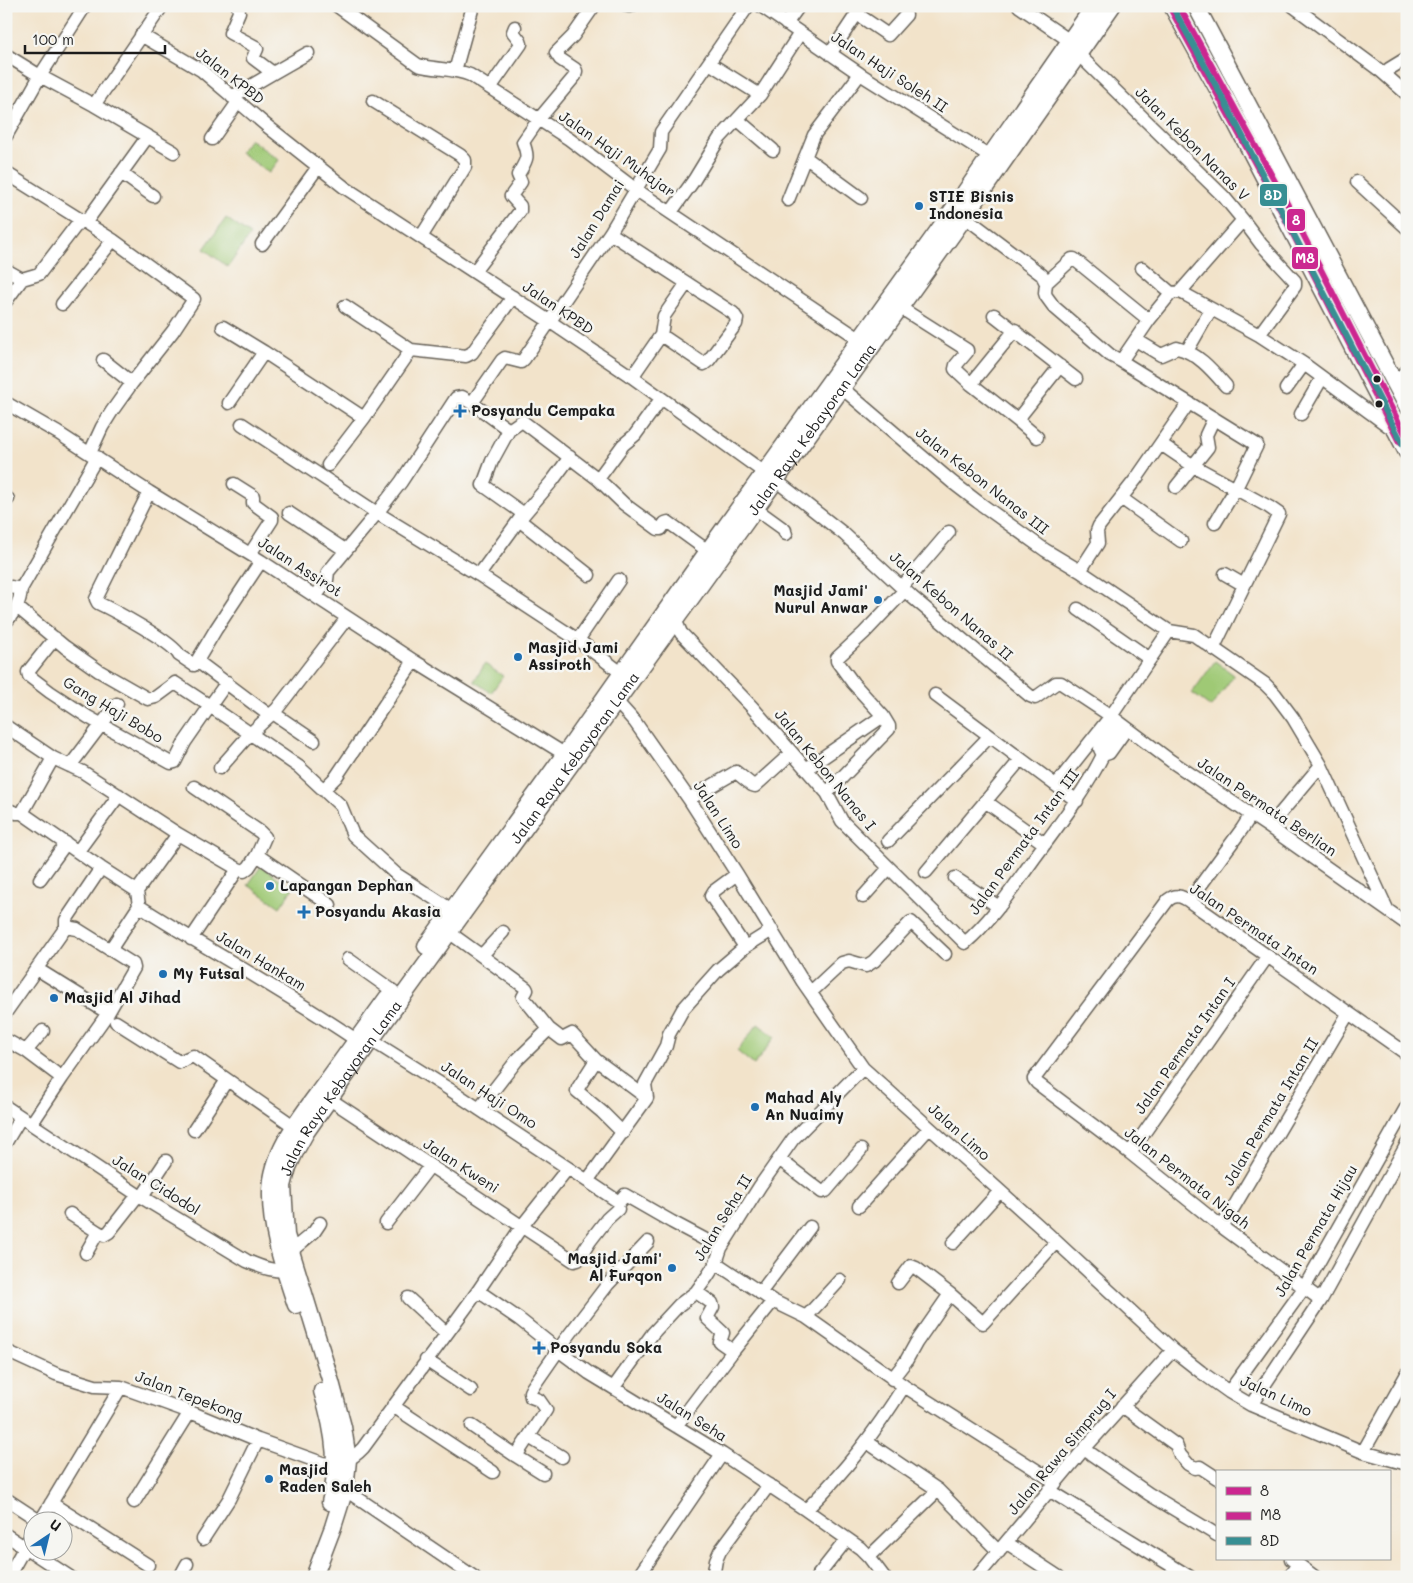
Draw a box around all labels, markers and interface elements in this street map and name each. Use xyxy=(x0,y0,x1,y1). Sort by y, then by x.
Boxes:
scale bar xyxy=(25,22,165,54)
street label: Jalan Haji Soleh II xyxy=(827,26,952,117)
text: 100 m xyxy=(32,29,74,49)
street label: Jalan KPBD xyxy=(192,42,269,108)
street label: Jalan Kebon Nanas V xyxy=(1131,82,1254,205)
street label: Jalan Haji Muhajar xyxy=(555,105,680,201)
street label: Jalan Damai xyxy=(564,175,628,262)
line badge: 8D xyxy=(1259,183,1288,207)
text: 8D xyxy=(1264,185,1282,204)
place label: STIE Bisnis Indonesia xyxy=(929,186,1014,223)
marker: STIE Bisnis Indonesia xyxy=(913,200,925,212)
line badge: 8 xyxy=(1286,208,1306,232)
text: 8 xyxy=(1292,210,1301,229)
line badge: M8 xyxy=(1291,246,1319,270)
text: M8 xyxy=(1295,248,1315,267)
street label: Jalan KPBD xyxy=(519,276,598,338)
street label: Jalan Raya Kebayoran Lama xyxy=(743,339,880,519)
unlabelled marker xyxy=(1372,374,1382,384)
unlabelled marker xyxy=(1374,399,1384,409)
place label: Posyandu Cempaka xyxy=(471,400,615,420)
marker: Posyandu Cempaka xyxy=(453,404,467,418)
street label: Jalan Kebon Nanas III xyxy=(912,422,1054,539)
street label: Jalan Assirot xyxy=(255,532,346,601)
street label: Jalan Kebon Nanas II xyxy=(886,546,1018,665)
place label: Masjid Jami' Nurul Anwar xyxy=(773,580,868,617)
marker: Masjid Jami' Nurul Anwar xyxy=(872,594,884,606)
place label: Masjid Jami Assiroth xyxy=(528,637,619,674)
marker: Masjid Jami Assiroth xyxy=(512,651,524,663)
street label: Jalan Raya Kebayoran Lama xyxy=(505,668,643,847)
street label: Gang Haji Bobo xyxy=(60,671,167,747)
street label: Jalan Kebon Nanas I xyxy=(771,705,881,834)
street label: Jalan Permata Berlian xyxy=(1194,752,1341,860)
street label: Jalan Permata Intan III xyxy=(964,764,1083,918)
street label: Jalan Limo xyxy=(689,777,748,852)
place label: Lapangan Dephan xyxy=(280,875,413,895)
street label: Jalan Permata Intan xyxy=(1186,878,1323,979)
marker: Lapangan Dephan xyxy=(264,880,276,892)
place label: Posyandu Akasia xyxy=(315,901,441,921)
marker: Posyandu Akasia xyxy=(297,905,311,919)
street label: Jalan Hankam xyxy=(213,925,310,995)
place label: My Futsal xyxy=(173,963,244,983)
marker: My Futsal xyxy=(157,968,169,980)
street label: Jalan Permata Intan I xyxy=(1129,973,1239,1118)
place label: Masjid Al Jihad xyxy=(64,987,181,1007)
marker: Masjid Al Jihad xyxy=(48,992,60,1004)
street label: Jalan Raya Kebayoran Lama xyxy=(275,996,406,1178)
street label: Jalan Permata Intan II xyxy=(1218,1034,1322,1189)
street label: Jalan Haji Omo xyxy=(438,1056,542,1133)
place label: Mahad Aly An Nuaimy xyxy=(765,1087,844,1124)
street label: Jalan Limo xyxy=(924,1098,995,1165)
marker: Mahad Aly An Nuaimy xyxy=(749,1101,761,1113)
street label: Jalan Permata Nigah xyxy=(1121,1122,1254,1232)
street label: Jalan Kweni xyxy=(420,1133,503,1197)
street label: Jalan Cidodol xyxy=(109,1149,204,1219)
street label: Jalan Permata Hijau xyxy=(1269,1161,1361,1300)
street label: Jalan Seha II xyxy=(689,1170,756,1264)
place label: Masjid Jami' Al Furqon xyxy=(567,1248,662,1285)
marker: Masjid Jami' Al Furqon xyxy=(666,1262,678,1274)
place label: Posyandu Soka xyxy=(550,1337,662,1357)
marker: Posyandu Soka xyxy=(532,1341,546,1355)
street label: Jalan Tepekong xyxy=(133,1365,246,1425)
street label: Jalan Limo xyxy=(1237,1370,1316,1420)
street label: Jalan Rawa Simprug I xyxy=(1003,1384,1120,1519)
street label: Jalan Seha xyxy=(654,1387,731,1446)
place label: Masjid Raden Saleh xyxy=(279,1459,372,1496)
legend xyxy=(1216,1470,1390,1560)
marker: Masjid Raden Saleh xyxy=(263,1473,275,1485)
text: 8 xyxy=(1260,1480,1269,1500)
text: M8 xyxy=(1260,1504,1281,1524)
north arrow xyxy=(22,1510,72,1560)
text: U xyxy=(46,1514,65,1536)
text: 8D xyxy=(1260,1530,1279,1550)

